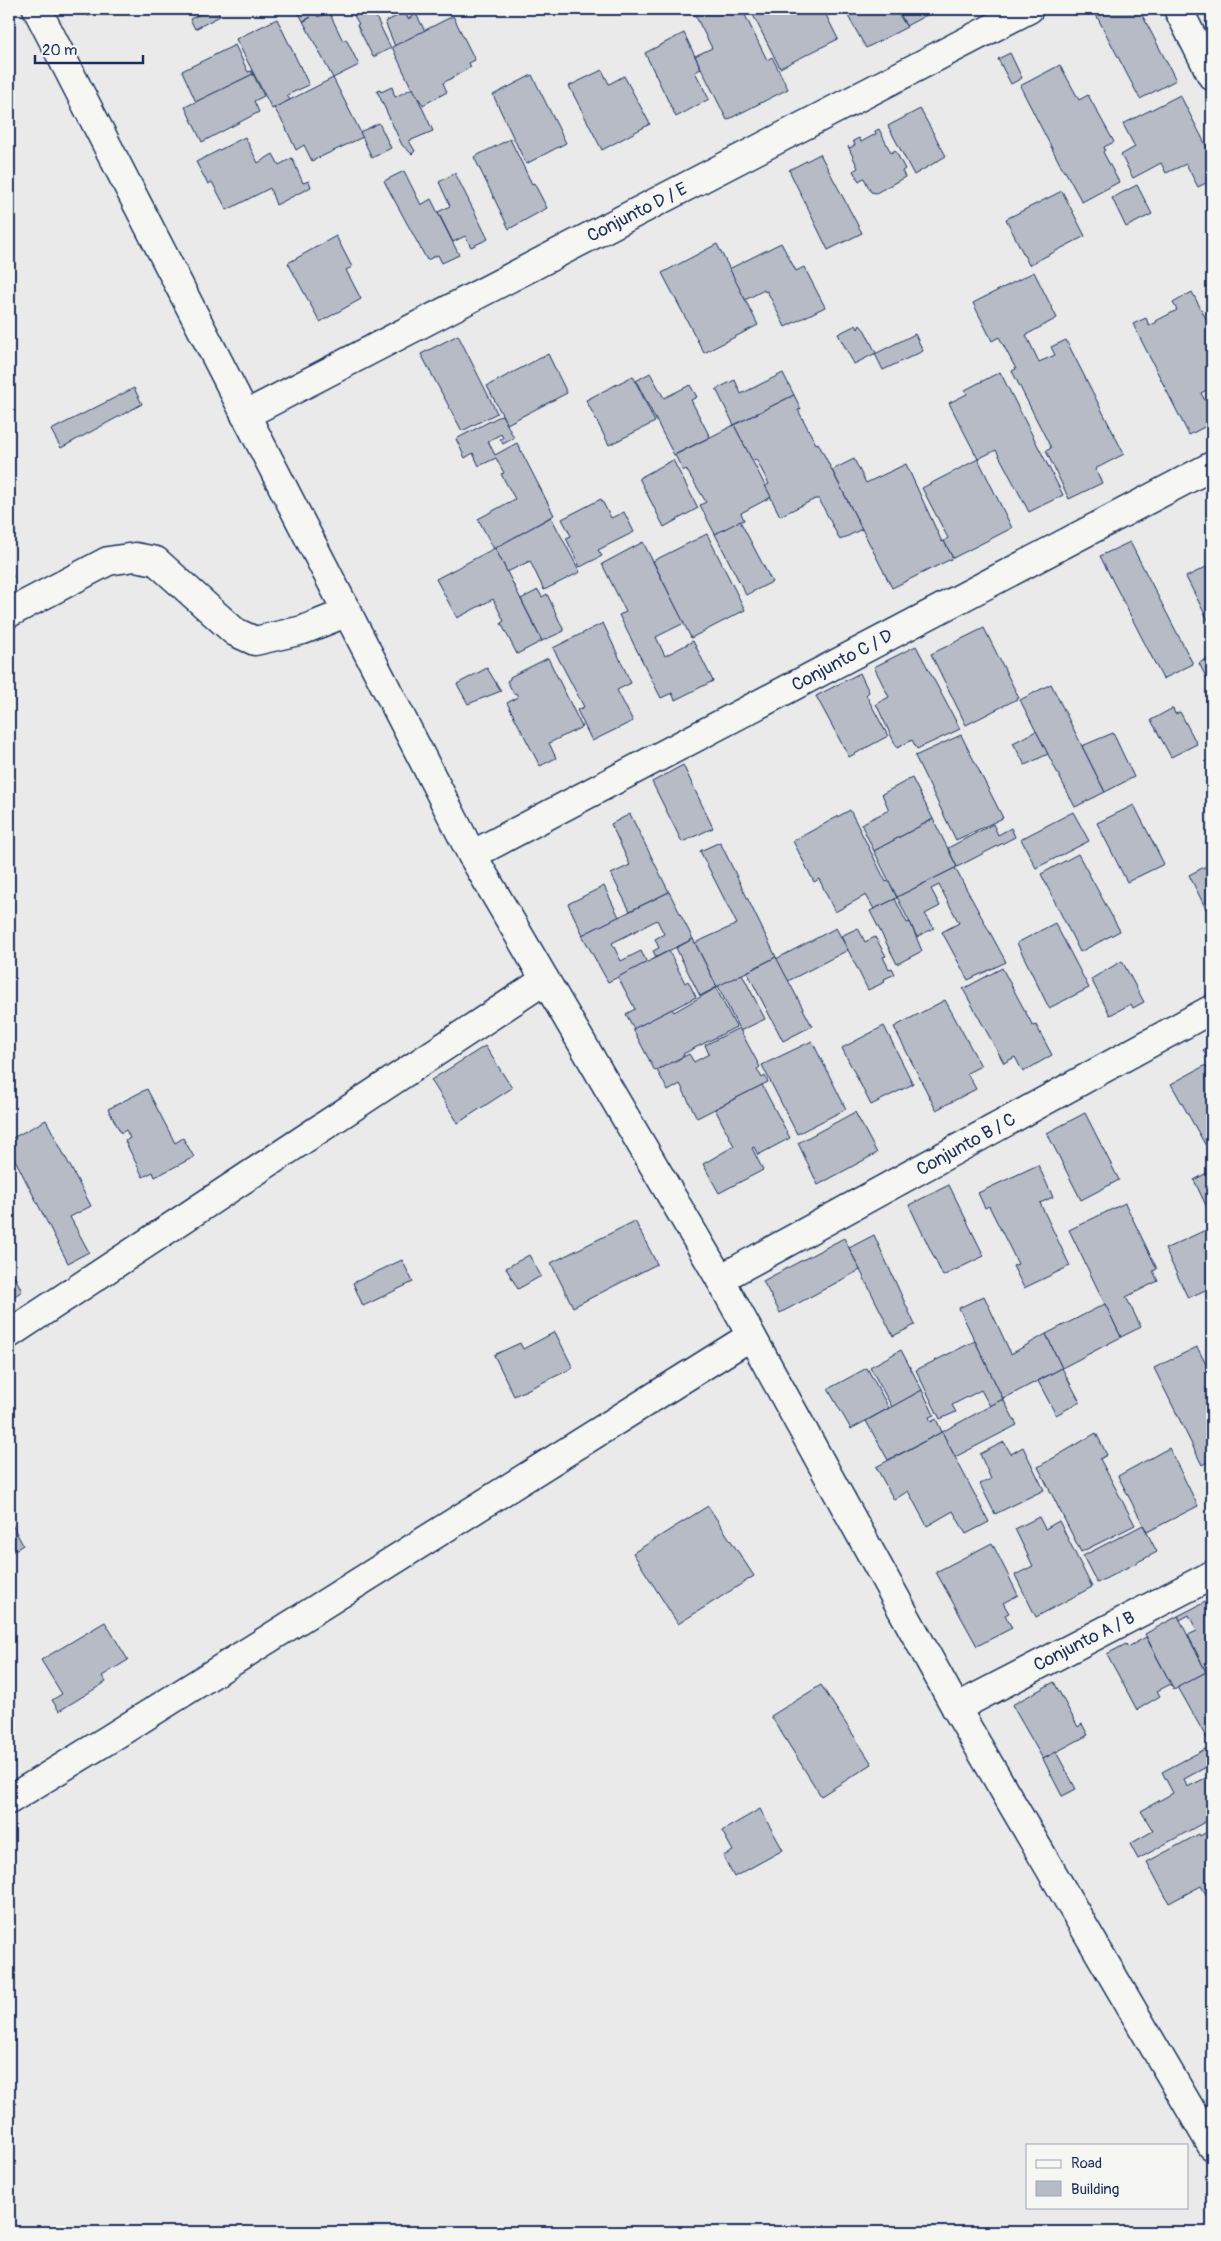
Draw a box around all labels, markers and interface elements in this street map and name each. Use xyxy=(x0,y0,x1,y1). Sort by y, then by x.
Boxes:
scale bar xyxy=(35,32,142,64)
text: 20 m xyxy=(42,41,77,60)
street label: Conjunto D / E xyxy=(583,177,691,248)
street label: Conjunto C / D xyxy=(788,624,897,697)
street label: Conjunto B / C xyxy=(913,1108,1020,1181)
street label: Conjunto A / B xyxy=(1030,1606,1139,1677)
legend xyxy=(1026,2144,1188,2208)
text: Road xyxy=(1071,2154,1102,2173)
text: Building xyxy=(1071,2180,1119,2199)

